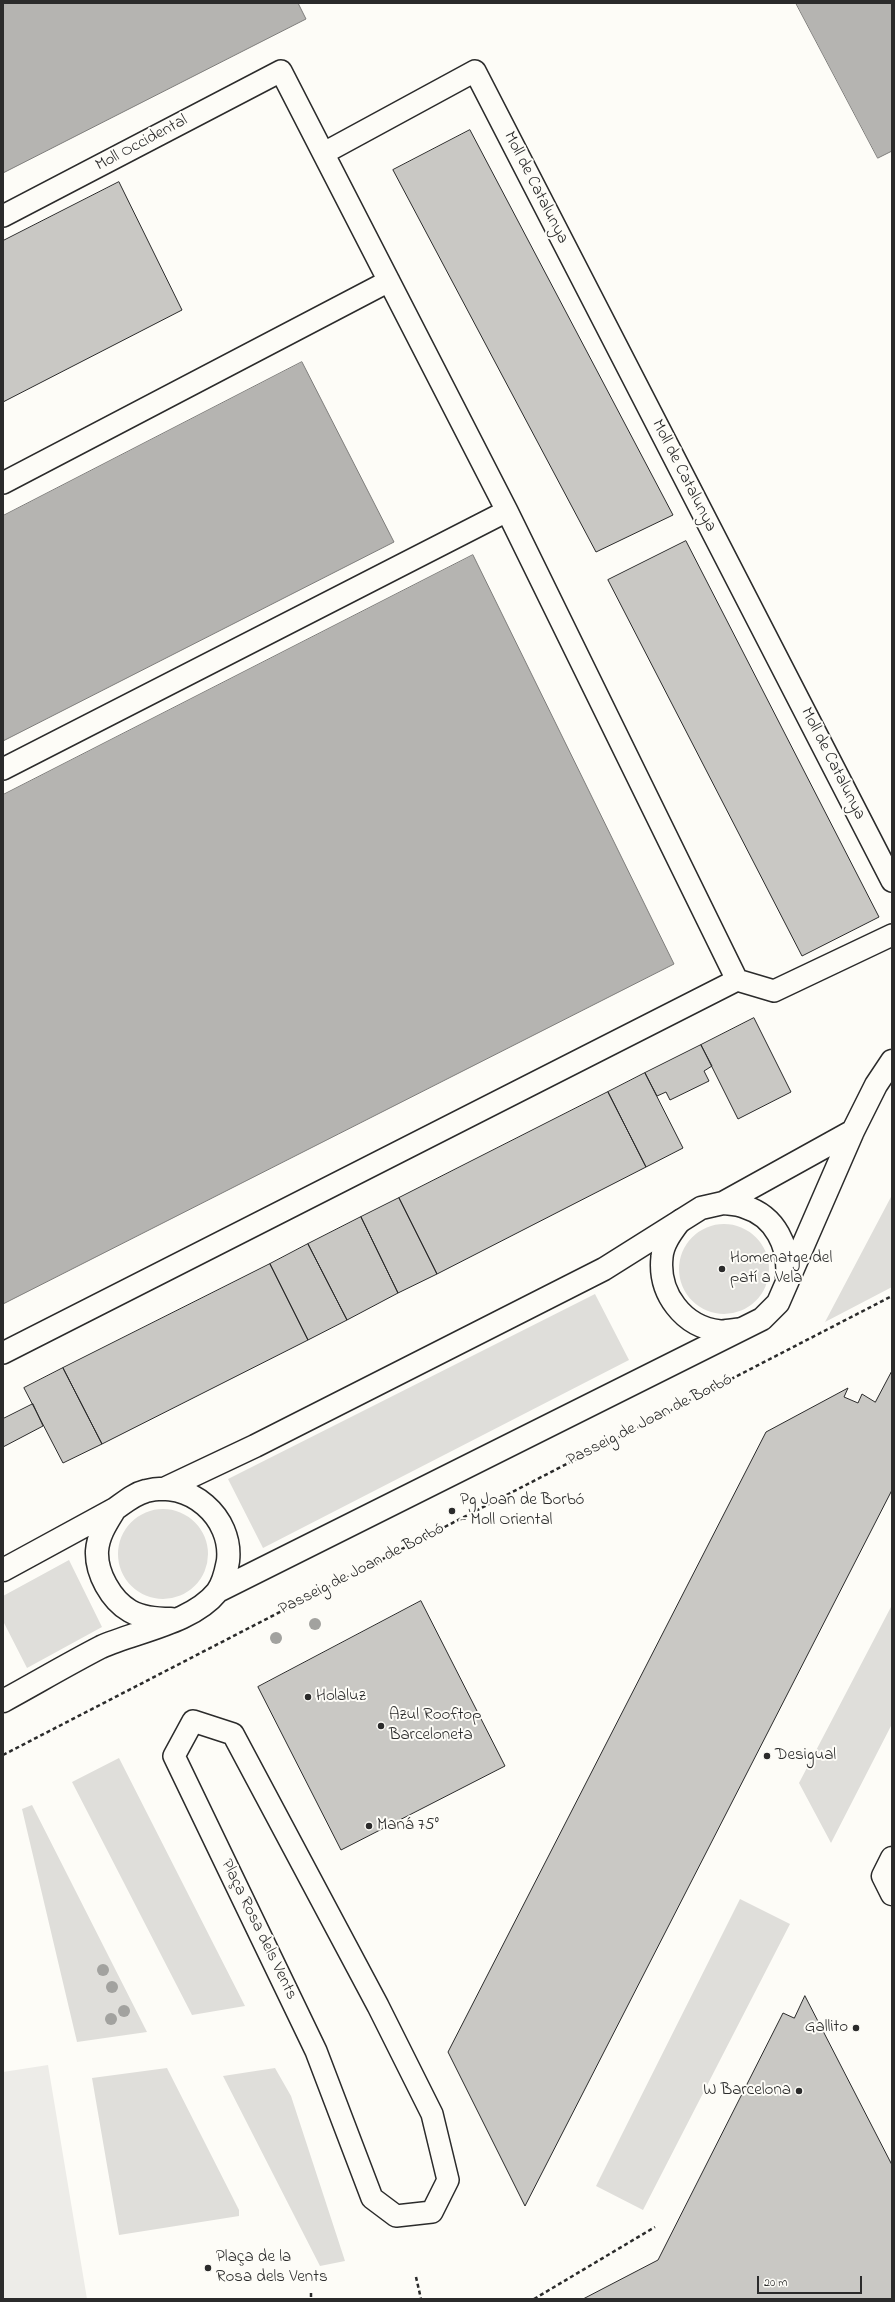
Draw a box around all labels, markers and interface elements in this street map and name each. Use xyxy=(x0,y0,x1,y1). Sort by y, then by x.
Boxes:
street label: Moll Occidental xyxy=(93,111,191,177)
street label: Moll de Catalunya xyxy=(498,129,572,247)
street label: Moll de Catalunya xyxy=(646,417,720,535)
street label: Moll de Catalunya xyxy=(795,705,869,823)
place label: Homenatge del patí a Vela xyxy=(730,1249,832,1289)
marker: Homenatge del patí a Vela xyxy=(717,1264,727,1274)
street label: Passeig de Joan de Borbó xyxy=(564,1370,736,1472)
place label: Pg Joan de Borbó - Moll Oriental xyxy=(460,1491,584,1531)
marker: Pg Joan de Borbó - Moll Oriental xyxy=(447,1506,457,1516)
street label: Passeig de Joan de Borbó xyxy=(276,1519,448,1621)
place label: Holaluz xyxy=(316,1687,366,1707)
marker: Holaluz xyxy=(303,1692,313,1702)
place label: Azul Rooftop Barceloneta xyxy=(389,1706,481,1746)
marker: Azul Rooftop Barceloneta xyxy=(376,1721,386,1731)
place label: Desigual xyxy=(775,1746,836,1766)
marker: Desigual xyxy=(762,1751,772,1761)
place label: Maná 75° xyxy=(377,1816,439,1836)
marker: Maná 75° xyxy=(364,1821,374,1831)
street label: Plaça Rosa dels Vents xyxy=(215,1857,301,2003)
place label: Gallito xyxy=(805,2018,848,2038)
marker: Gallito xyxy=(851,2023,861,2033)
place label: W Barcelona xyxy=(703,2081,791,2101)
marker: W Barcelona xyxy=(794,2086,804,2096)
place label: Plaça de la Rosa dels Vents xyxy=(216,2248,328,2288)
marker: Plaça de la Rosa dels Vents xyxy=(203,2263,213,2273)
scale bar xyxy=(759,2268,864,2294)
text: 20 m xyxy=(764,2274,787,2292)

